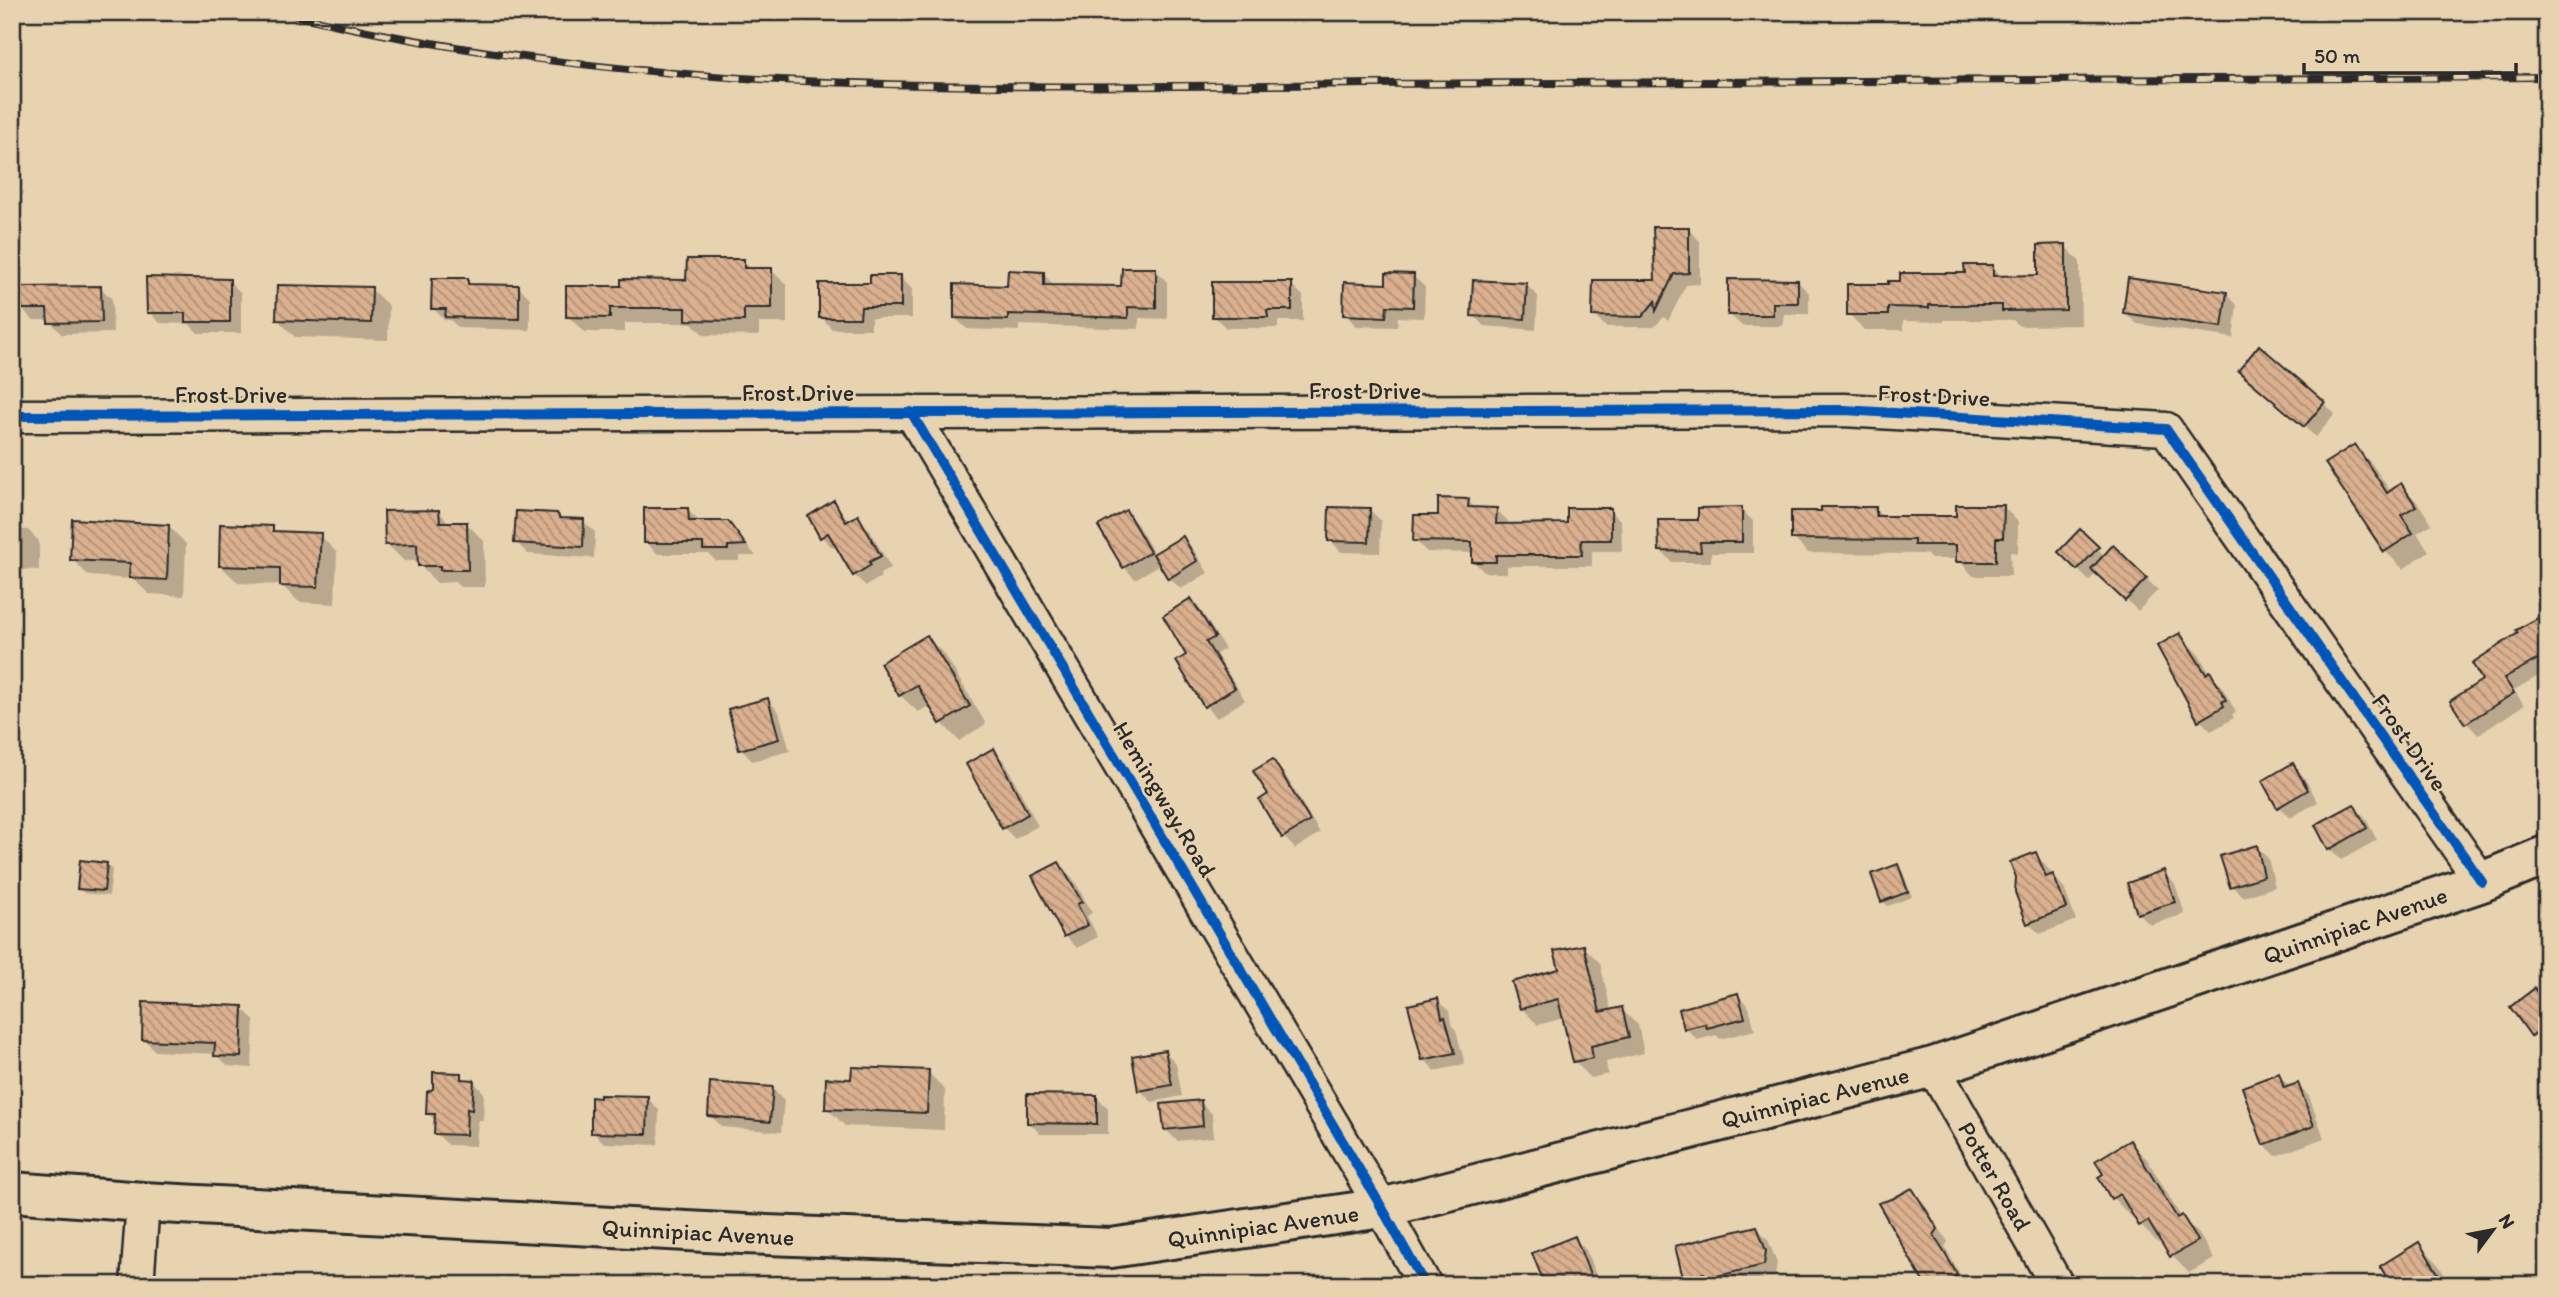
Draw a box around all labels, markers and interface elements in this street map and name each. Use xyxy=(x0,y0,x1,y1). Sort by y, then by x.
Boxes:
scale bar xyxy=(2304,32,2515,76)
text: 50 m xyxy=(2314,43,2361,68)
street label: Frost Drive xyxy=(1309,376,1421,405)
street label: Frost Drive xyxy=(742,378,854,407)
street label: Frost Drive xyxy=(1877,378,1991,412)
street label: Frost Drive xyxy=(175,380,287,409)
street label: Frost Drive xyxy=(2366,688,2454,796)
street label: Hemingway Road xyxy=(1107,716,1223,882)
street label: Quinnipiac Avenue xyxy=(2259,880,2451,970)
street label: Quinnipiac Avenue xyxy=(1718,1060,1912,1134)
street label: Potter Road xyxy=(1952,1116,2038,1236)
north arrow xyxy=(2458,1196,2528,1266)
street label: Quinnipiac Avenue xyxy=(1165,1198,1361,1254)
text: N xyxy=(2494,1210,2520,1233)
street label: Quinnipiac Avenue xyxy=(601,1212,795,1252)

